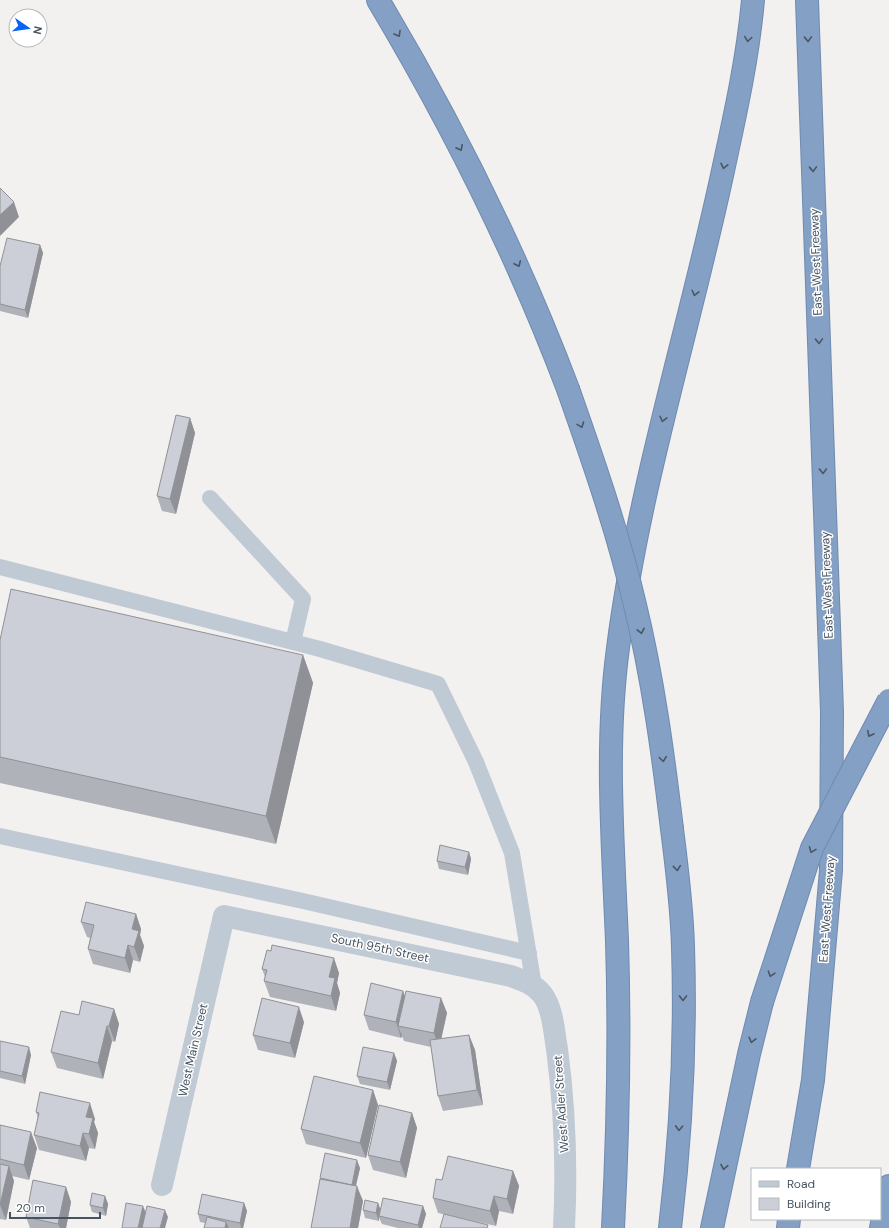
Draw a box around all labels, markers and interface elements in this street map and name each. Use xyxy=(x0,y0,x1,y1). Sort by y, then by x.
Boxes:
north arrow xyxy=(8,8,48,48)
text: N xyxy=(30,25,45,36)
one-way arrow xyxy=(394,29,401,37)
one-way arrow xyxy=(744,36,753,42)
one-way arrow xyxy=(804,36,813,42)
one-way arrow xyxy=(455,144,462,151)
one-way arrow xyxy=(721,163,729,170)
one-way arrow xyxy=(809,166,817,172)
street label: East-West Freeway xyxy=(806,208,826,316)
one-way arrow xyxy=(513,261,521,268)
one-way arrow xyxy=(691,289,700,296)
one-way arrow xyxy=(815,338,823,344)
one-way arrow xyxy=(660,416,668,422)
one-way arrow xyxy=(576,422,585,429)
one-way arrow xyxy=(819,468,828,474)
street label: East-West Freeway xyxy=(817,531,837,639)
one-way arrow xyxy=(636,628,644,634)
one-way arrow xyxy=(867,730,875,737)
one-way arrow xyxy=(658,756,667,762)
one-way arrow xyxy=(808,847,816,854)
street label: East-West Freeway xyxy=(815,855,839,963)
one-way arrow xyxy=(672,865,681,871)
street label: South 95th Street xyxy=(330,930,431,966)
one-way arrow xyxy=(767,970,776,977)
one-way arrow xyxy=(679,995,687,1001)
street label: West Main Street xyxy=(175,1002,212,1098)
one-way arrow xyxy=(749,1037,757,1043)
street label: West Adler Street xyxy=(550,1054,572,1153)
one-way arrow xyxy=(675,1125,683,1131)
one-way arrow xyxy=(721,1164,729,1170)
legend xyxy=(751,1168,881,1220)
text: Road xyxy=(787,1176,815,1192)
scale bar xyxy=(10,1194,100,1220)
text: Building xyxy=(787,1196,831,1212)
text: 20 m xyxy=(16,1200,45,1216)

